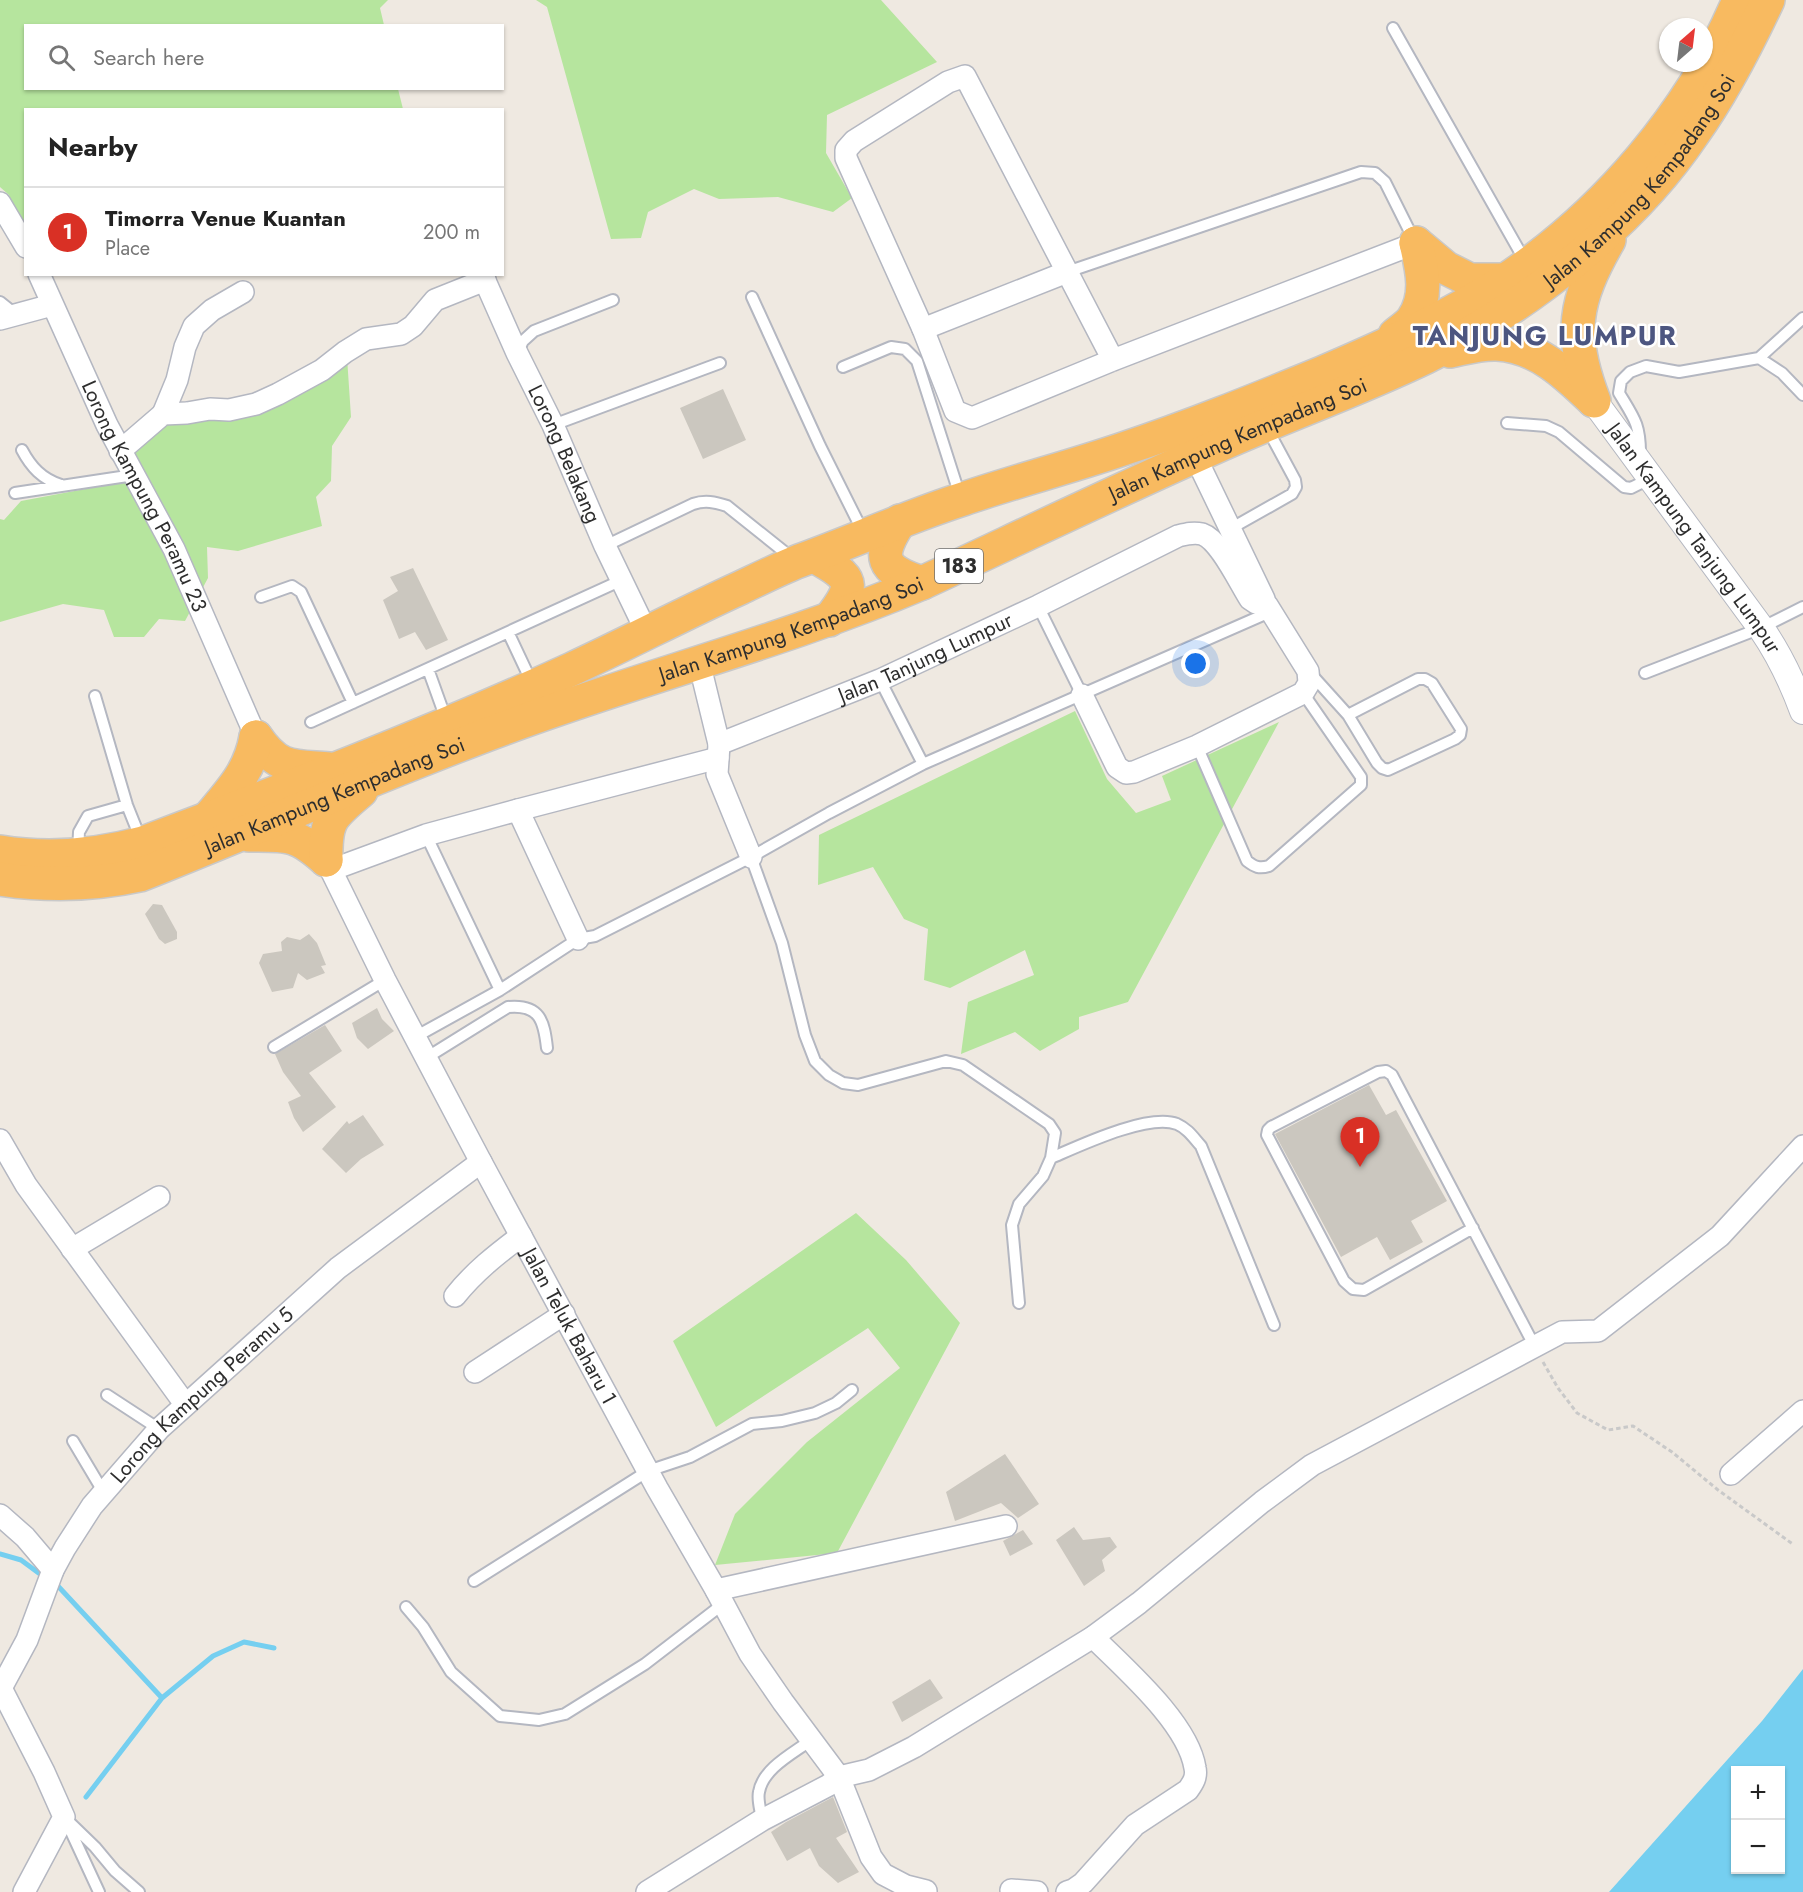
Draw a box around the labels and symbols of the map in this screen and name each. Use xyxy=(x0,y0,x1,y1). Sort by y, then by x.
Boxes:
north arrow xyxy=(1659,18,1713,72)
street label: Jalan Kampung Kempadang Soi xyxy=(1535,69,1743,297)
district label: TANJUNG LUMPUR xyxy=(1413,316,1677,355)
street label: Jalan Kampung Kempadang Soi xyxy=(1101,370,1372,510)
street label: Lorong Kampung Peramu 23 xyxy=(74,376,215,617)
street label: Lorong Belakang xyxy=(520,380,608,528)
street label: Jalan Kampung Tanjung Lumpur xyxy=(1598,414,1789,660)
road number: 183 xyxy=(935,549,983,583)
street label: Jalan Kampung Kempadang Soi xyxy=(652,569,928,691)
street label: Jalan Tanjung Lumpur xyxy=(831,605,1018,711)
your location xyxy=(1181,649,1210,678)
street label: Jalan Kampung Kempadang Soi xyxy=(197,729,469,863)
pin: 1 xyxy=(1340,1118,1380,1167)
street label: Jalan Teluk Baharu 1 xyxy=(514,1240,624,1410)
street label: Lorong Kampung Peramu 5 xyxy=(103,1300,300,1490)

